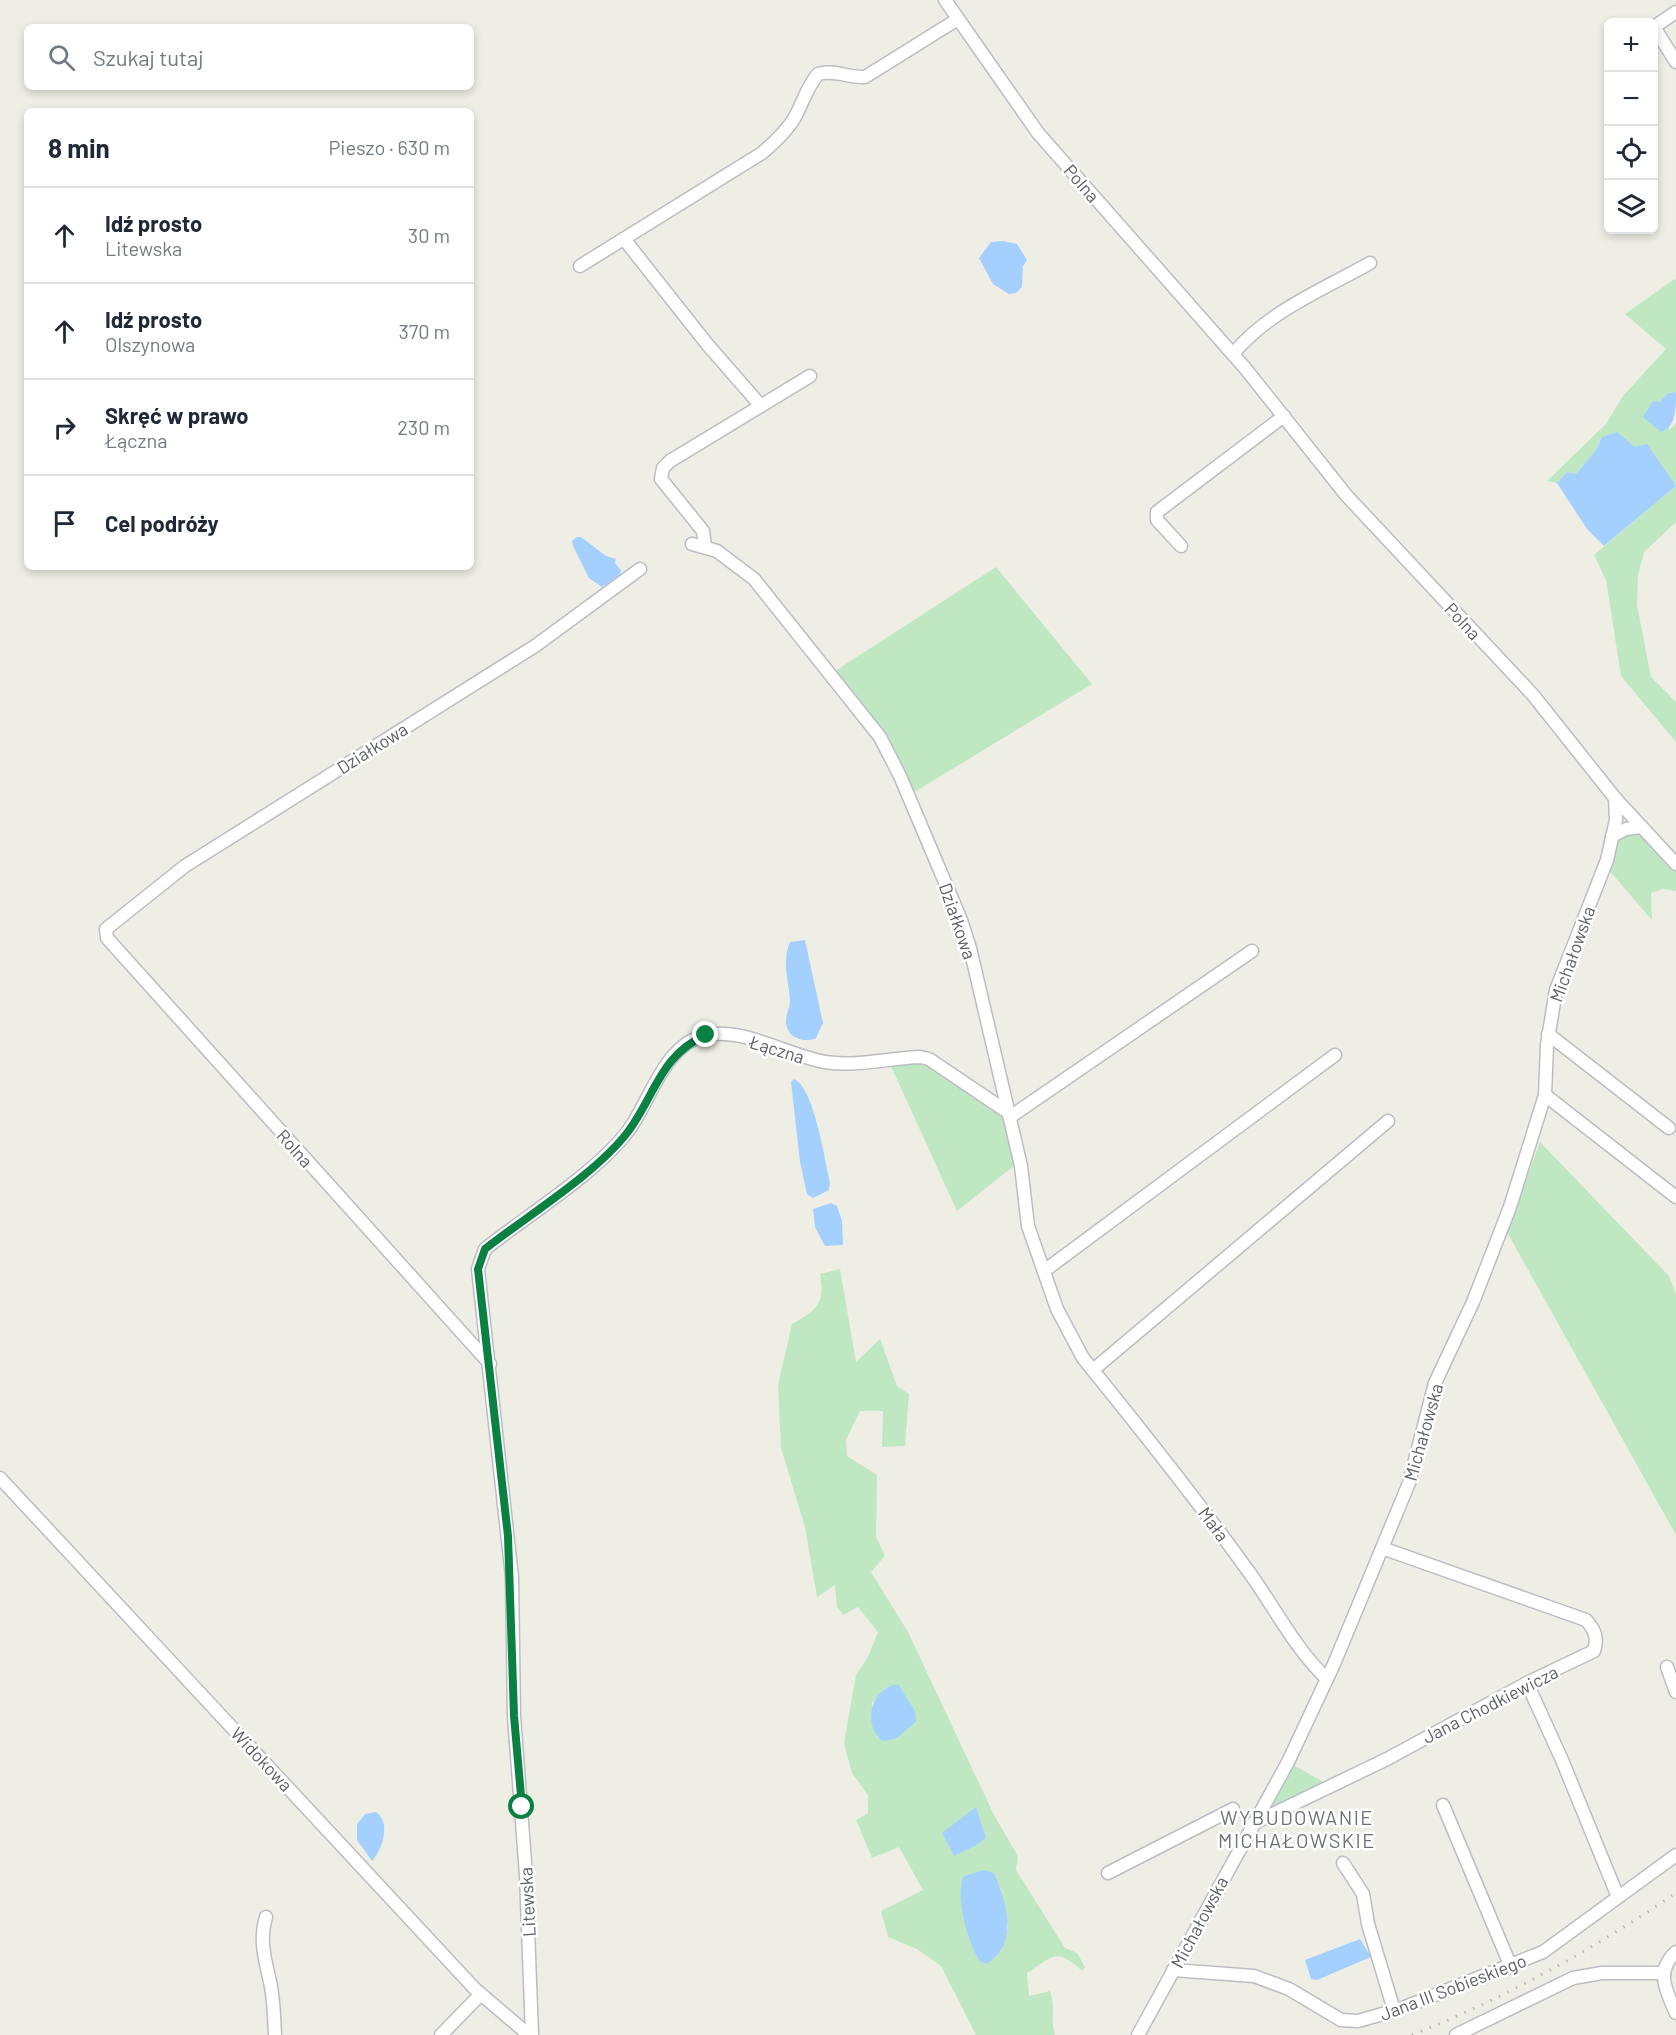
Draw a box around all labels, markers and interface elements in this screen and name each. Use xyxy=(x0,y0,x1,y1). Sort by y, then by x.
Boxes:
map controls xyxy=(1604,18,1658,234)
button: + xyxy=(1604,18,1658,72)
search box xyxy=(24,24,474,90)
icon: search xyxy=(45,41,78,74)
text: Szukaj tutaj xyxy=(93,44,204,70)
button: − xyxy=(1604,72,1658,126)
button: locate xyxy=(1604,126,1658,180)
text: 8 min xyxy=(48,132,110,163)
text: Pieszo · 630 m xyxy=(329,135,450,159)
street label: Polna xyxy=(1060,159,1104,207)
button: layers xyxy=(1604,180,1658,234)
text: Idź prosto xyxy=(105,210,202,236)
icon: ahead xyxy=(48,219,81,252)
text: 30 m xyxy=(408,223,450,247)
text: Litewska xyxy=(105,236,182,260)
text: Idź prosto xyxy=(105,306,202,332)
icon: ahead xyxy=(48,315,81,348)
text: 370 m xyxy=(398,319,450,343)
text: Olszynowa xyxy=(105,332,195,356)
text: Skręć w prawo xyxy=(105,402,249,428)
icon: right xyxy=(48,411,81,444)
text: 230 m xyxy=(397,415,450,439)
text: Łączna xyxy=(105,428,167,452)
icon: arrive xyxy=(48,507,81,540)
text: Cel podróży xyxy=(105,510,219,536)
street label: Polna xyxy=(1440,598,1486,644)
street label: Działkowa xyxy=(333,718,411,778)
street label: Działkowa xyxy=(935,880,981,962)
street label: Michałowska xyxy=(1544,903,1600,1005)
route end xyxy=(692,1021,718,1047)
street label: Łączna xyxy=(746,1030,807,1068)
street label: Rolna xyxy=(272,1124,318,1172)
street label: Michałowska xyxy=(1399,1381,1447,1483)
street label: Mała xyxy=(1194,1502,1234,1546)
street label: Jana Chodkiewicza xyxy=(1418,1660,1562,1748)
street label: Widokowa xyxy=(227,1722,297,1796)
route start xyxy=(508,1793,534,1819)
district label: WYBUDOWANIE MICHAŁOWSKIE xyxy=(1218,1805,1376,1852)
street label: Litewska xyxy=(514,1867,540,1937)
street label: Michałowska xyxy=(1166,1872,1232,1972)
street label: Jana III Sobieskiego xyxy=(1377,1949,1529,2025)

